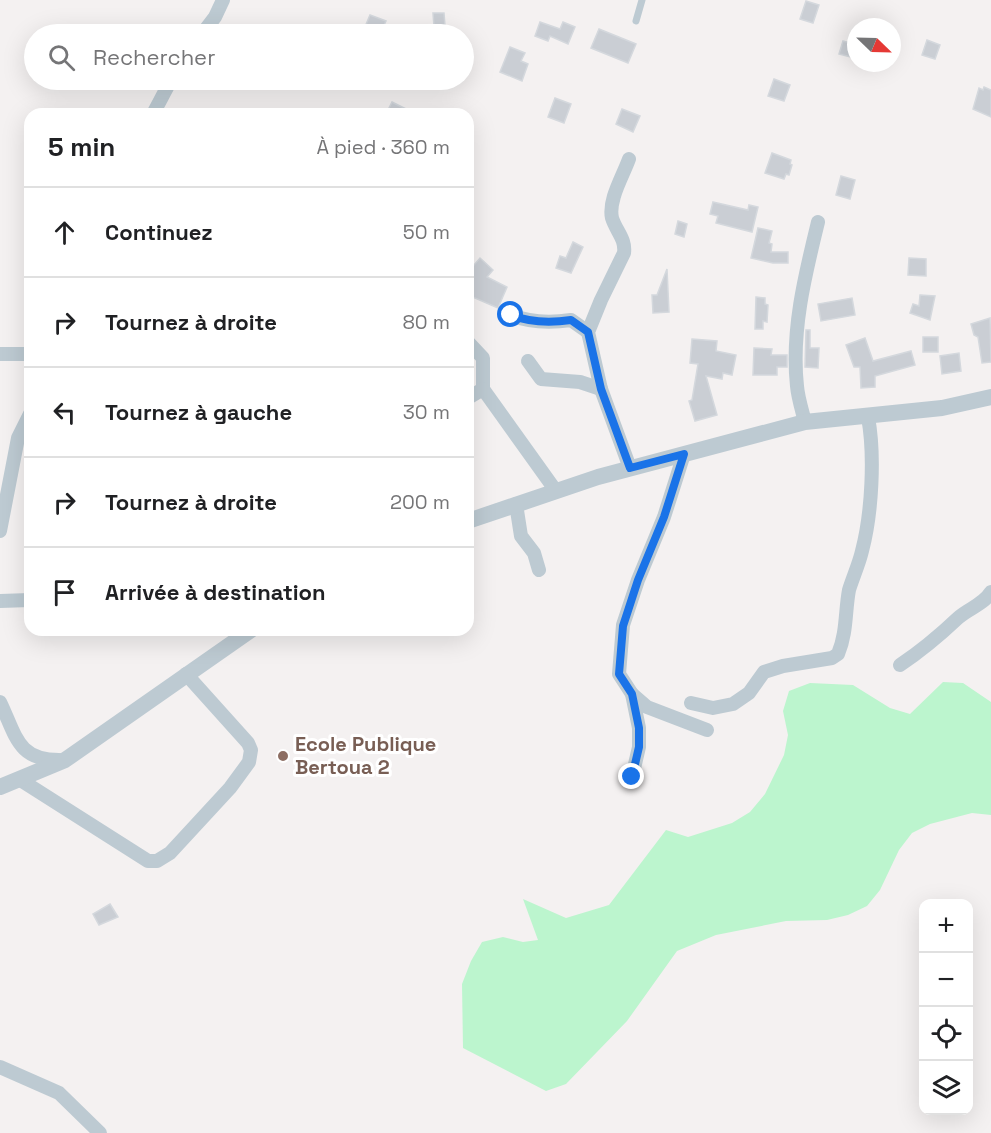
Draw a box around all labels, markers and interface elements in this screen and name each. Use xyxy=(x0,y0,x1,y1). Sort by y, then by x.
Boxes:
north arrow xyxy=(847,18,901,72)
search box xyxy=(24,24,474,90)
icon: search xyxy=(45,41,78,74)
text: Rechercher xyxy=(93,43,215,71)
text: 5 min xyxy=(48,130,115,164)
text: À pied · 360 m xyxy=(317,134,450,160)
icon: ahead xyxy=(48,216,81,249)
text: Continuez xyxy=(105,218,213,246)
text: 50 m xyxy=(403,219,450,245)
route start xyxy=(497,301,523,327)
icon: right xyxy=(48,306,81,339)
text: Tournez à droite xyxy=(105,308,277,336)
text: 80 m xyxy=(402,309,450,335)
icon: left xyxy=(48,396,81,429)
text: Tournez à gauche xyxy=(105,398,292,426)
text: 30 m xyxy=(403,399,450,425)
icon: right xyxy=(48,486,81,519)
text: Tournez à droite xyxy=(105,488,277,516)
text: 200 m xyxy=(390,489,450,515)
icon: arrive xyxy=(48,576,81,609)
text: Arrivée à destination xyxy=(105,578,326,606)
place label: Ecole Publique Bertoua 2 xyxy=(295,731,436,780)
marker: Ecole Publique Bertoua 2 xyxy=(276,749,290,763)
route end xyxy=(618,763,644,789)
map controls xyxy=(919,899,973,1115)
button: + xyxy=(919,899,973,953)
button: − xyxy=(919,953,973,1007)
button: locate xyxy=(919,1007,973,1061)
button: layers xyxy=(919,1061,973,1115)

